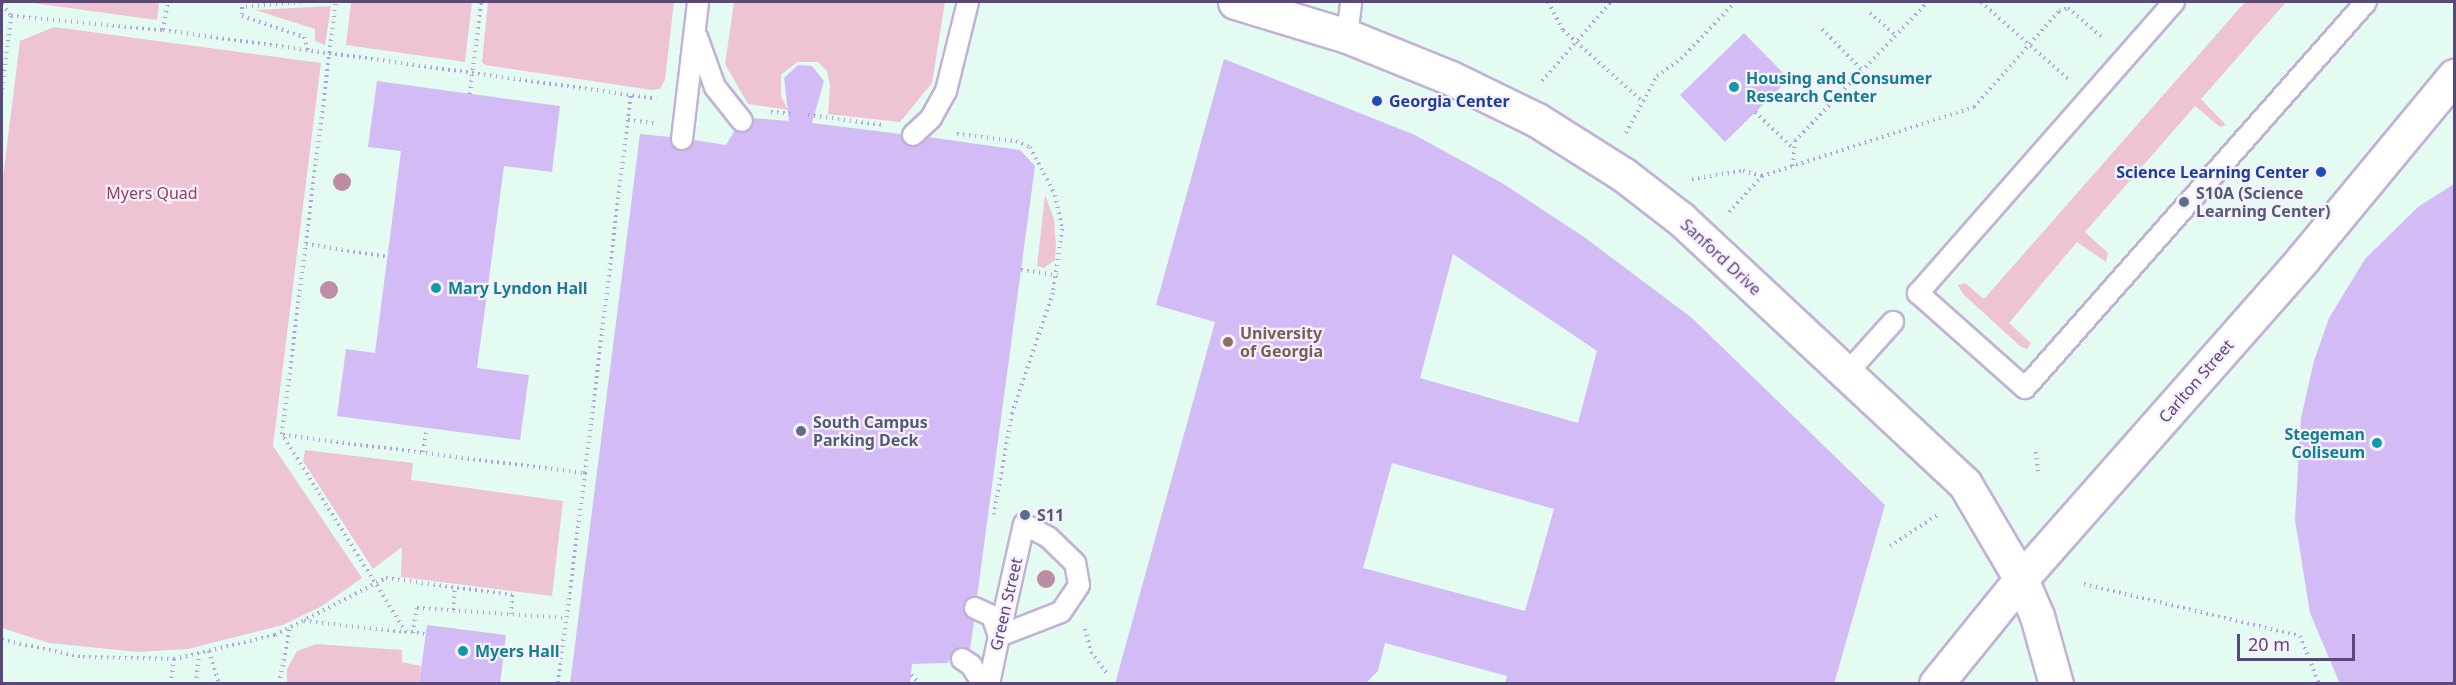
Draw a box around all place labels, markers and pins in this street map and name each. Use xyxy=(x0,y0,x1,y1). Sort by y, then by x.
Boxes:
place label: Housing and Consumer Research Center xyxy=(1746,68,1932,106)
marker: Housing and Consumer Research Center xyxy=(1727,80,1741,94)
place label: Georgia Center xyxy=(1389,91,1510,111)
marker: Georgia Center xyxy=(1370,94,1384,108)
place label: Science Learning Center xyxy=(2116,162,2309,182)
marker: Science Learning Center xyxy=(2314,165,2328,179)
place label: S10A (Science Learning Center) xyxy=(2196,183,2330,221)
marker: S10A (Science Learning Center) xyxy=(2177,195,2191,209)
place label: Mary Lyndon Hall xyxy=(448,278,588,298)
marker: Mary Lyndon Hall xyxy=(429,281,443,295)
place label: University of Georgia xyxy=(1240,323,1323,361)
marker: University of Georgia xyxy=(1221,335,1235,349)
place label: South Campus Parking Deck xyxy=(813,412,928,450)
marker: South Campus Parking Deck xyxy=(794,424,808,438)
place label: Stegeman Coliseum xyxy=(2284,424,2365,462)
marker: Stegeman Coliseum xyxy=(2370,436,2384,450)
place label: S11 xyxy=(1037,505,1064,525)
marker: S11 xyxy=(1018,508,1032,522)
place label: Myers Hall xyxy=(475,641,559,661)
marker: Myers Hall xyxy=(456,644,470,658)

